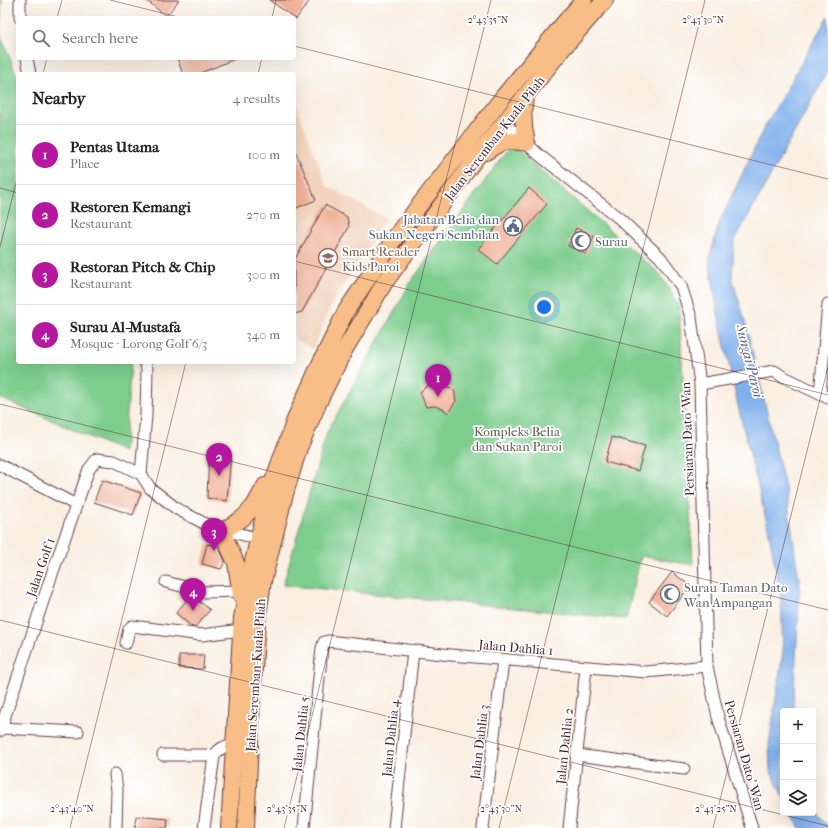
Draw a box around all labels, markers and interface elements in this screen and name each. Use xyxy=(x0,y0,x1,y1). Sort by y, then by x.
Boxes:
text: 2°43'35"N xyxy=(468,14,509,26)
text: 2°43'30"N xyxy=(682,14,724,26)
search box xyxy=(16,16,296,60)
icon: search xyxy=(30,27,52,49)
text: Search here xyxy=(62,29,138,47)
street label: Jalan Seremban-Kuala Pilah xyxy=(441,73,548,204)
text: Nearby xyxy=(32,88,86,108)
text: 4 results xyxy=(233,91,280,106)
text: Pentas Utama xyxy=(70,138,159,156)
text: 1 xyxy=(43,147,47,162)
text: 100 m xyxy=(247,147,280,162)
text: Place xyxy=(70,156,100,171)
text: Restoren Kemangi xyxy=(70,198,191,216)
text: 2 xyxy=(42,207,48,222)
text: 270 m xyxy=(246,207,280,222)
place label: Jabatan Belia dan Sukan Negeri Sembilan xyxy=(369,212,499,242)
public building icon: Jabatan Belia dan Sukan Negeri Sembilan xyxy=(502,215,524,237)
text: Restaurant xyxy=(70,216,132,231)
mosque icon: Surau xyxy=(570,230,592,252)
place label: Surau xyxy=(595,234,629,249)
place label: Smart Reader Kids Paroi xyxy=(342,244,420,274)
school or university icon: Smart Reader Kids Paroi xyxy=(317,247,339,269)
text: Restoran Pitch & Chip xyxy=(70,258,215,276)
text: 3 xyxy=(42,267,48,282)
text: 300 m xyxy=(247,267,280,282)
text: Restaurant xyxy=(70,276,132,291)
your location xyxy=(534,297,554,317)
text: Surau Al-Mustafa xyxy=(70,318,181,336)
water label: Sungai Paroi xyxy=(732,322,767,400)
text: 4 xyxy=(41,327,49,342)
text: 340 m xyxy=(246,327,280,342)
text: Mosque · Lorong Golf 6/3 xyxy=(70,336,207,351)
pin: 1 xyxy=(425,364,451,397)
street label: Persiaran Dato' Wan xyxy=(678,381,697,496)
park label: Kompleks Belia dan Sukan Paroi xyxy=(472,424,562,454)
pin: 2 xyxy=(206,443,232,476)
pin: 3 xyxy=(201,518,227,551)
street label: Jalan Golf 1 xyxy=(23,536,58,600)
pin: 4 xyxy=(180,578,206,611)
place label: Surau Taman Dato Wan Ampangan xyxy=(683,580,788,610)
mosque icon: Surau Taman Dato Wan Ampangan xyxy=(659,583,681,605)
street label: Jalan Seremban-Kuala Pilah xyxy=(243,597,268,753)
street label: Jalan Dahlia 1 xyxy=(477,637,554,658)
street label: Jalan Dahlia 5 xyxy=(289,695,312,773)
street label: Jalan Dahlia 4 xyxy=(379,698,402,778)
street label: Persiaran Dato' Wan xyxy=(722,698,768,813)
street label: Jalan Dahlia 3 xyxy=(467,704,492,781)
street label: Jalan Dahlia 2 xyxy=(553,707,576,786)
map controls xyxy=(780,708,816,816)
button: + xyxy=(780,708,816,744)
button: − xyxy=(780,744,816,780)
button: layers xyxy=(780,780,816,816)
text: 2°43'40"N xyxy=(50,803,94,815)
text: 2°43'35"N xyxy=(267,803,308,815)
text: 2°43'30"N xyxy=(480,803,522,815)
text: 2°43'25"N xyxy=(695,803,737,815)

